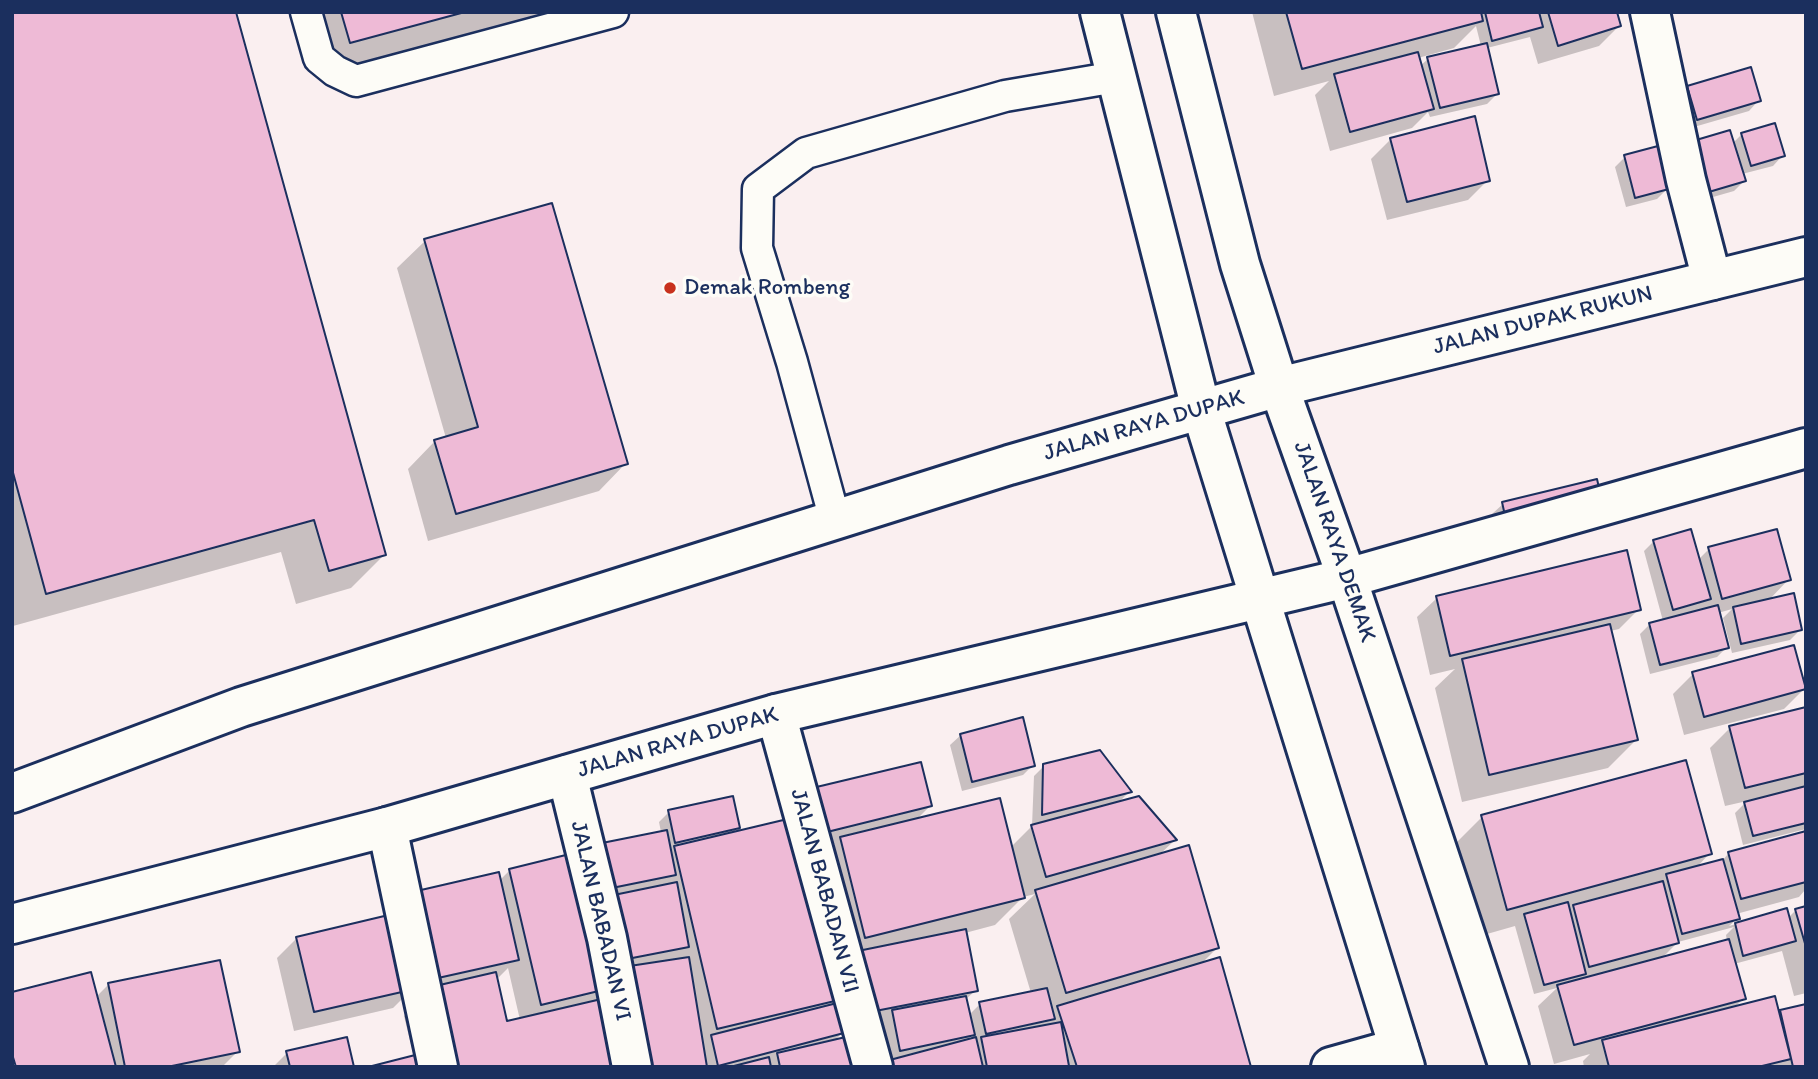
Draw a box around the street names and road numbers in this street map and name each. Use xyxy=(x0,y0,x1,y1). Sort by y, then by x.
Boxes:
street label: JALAN DUPAK RUKUN xyxy=(1430,280,1656,362)
street label: JALAN RAYA DUPAK xyxy=(1041,384,1247,468)
street label: JALAN RAYA DEMAK xyxy=(1287,438,1381,646)
street label: JALAN RAYA DUPAK xyxy=(575,701,781,785)
street label: JALAN BABADAN VII xyxy=(783,786,865,996)
street label: JALAN BABADAN VI xyxy=(564,818,636,1024)

